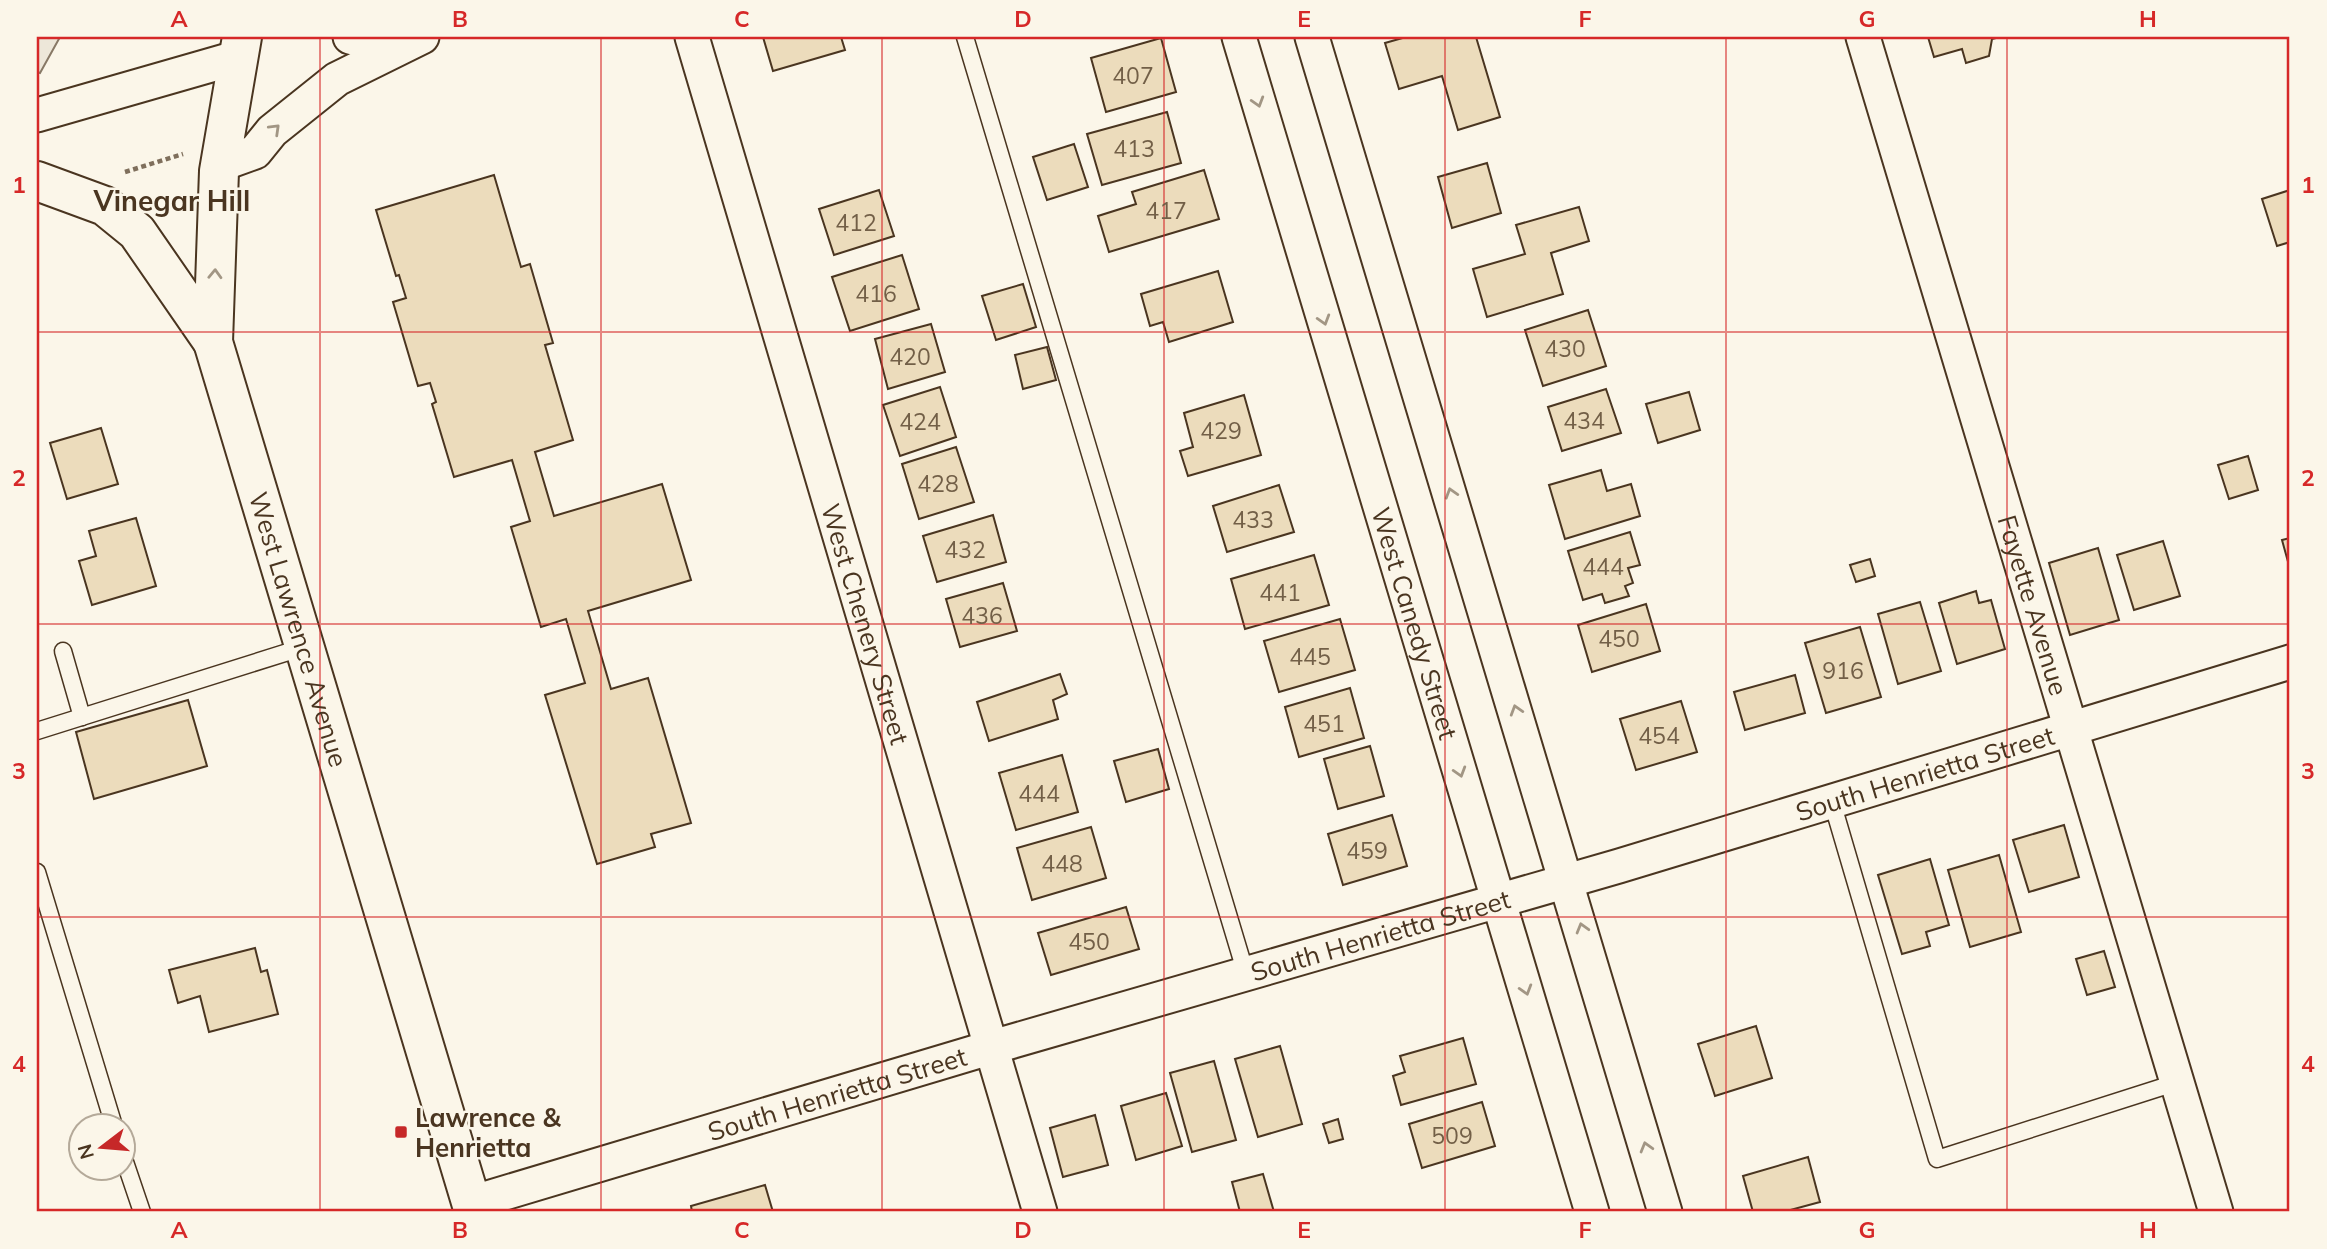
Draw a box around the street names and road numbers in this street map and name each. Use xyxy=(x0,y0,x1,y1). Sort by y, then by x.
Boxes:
street label: West Lawrence Avenue xyxy=(242,488,356,771)
street label: West Chenery Street xyxy=(815,499,917,748)
street label: West Canedy Street xyxy=(1365,503,1466,743)
street label: Fayette Avenue xyxy=(1991,511,2076,699)
street label: South Henrietta Street xyxy=(1791,718,2058,828)
street label: South Henrietta Street xyxy=(1247,882,1514,988)
street label: South Henrietta Street xyxy=(704,1039,970,1148)

